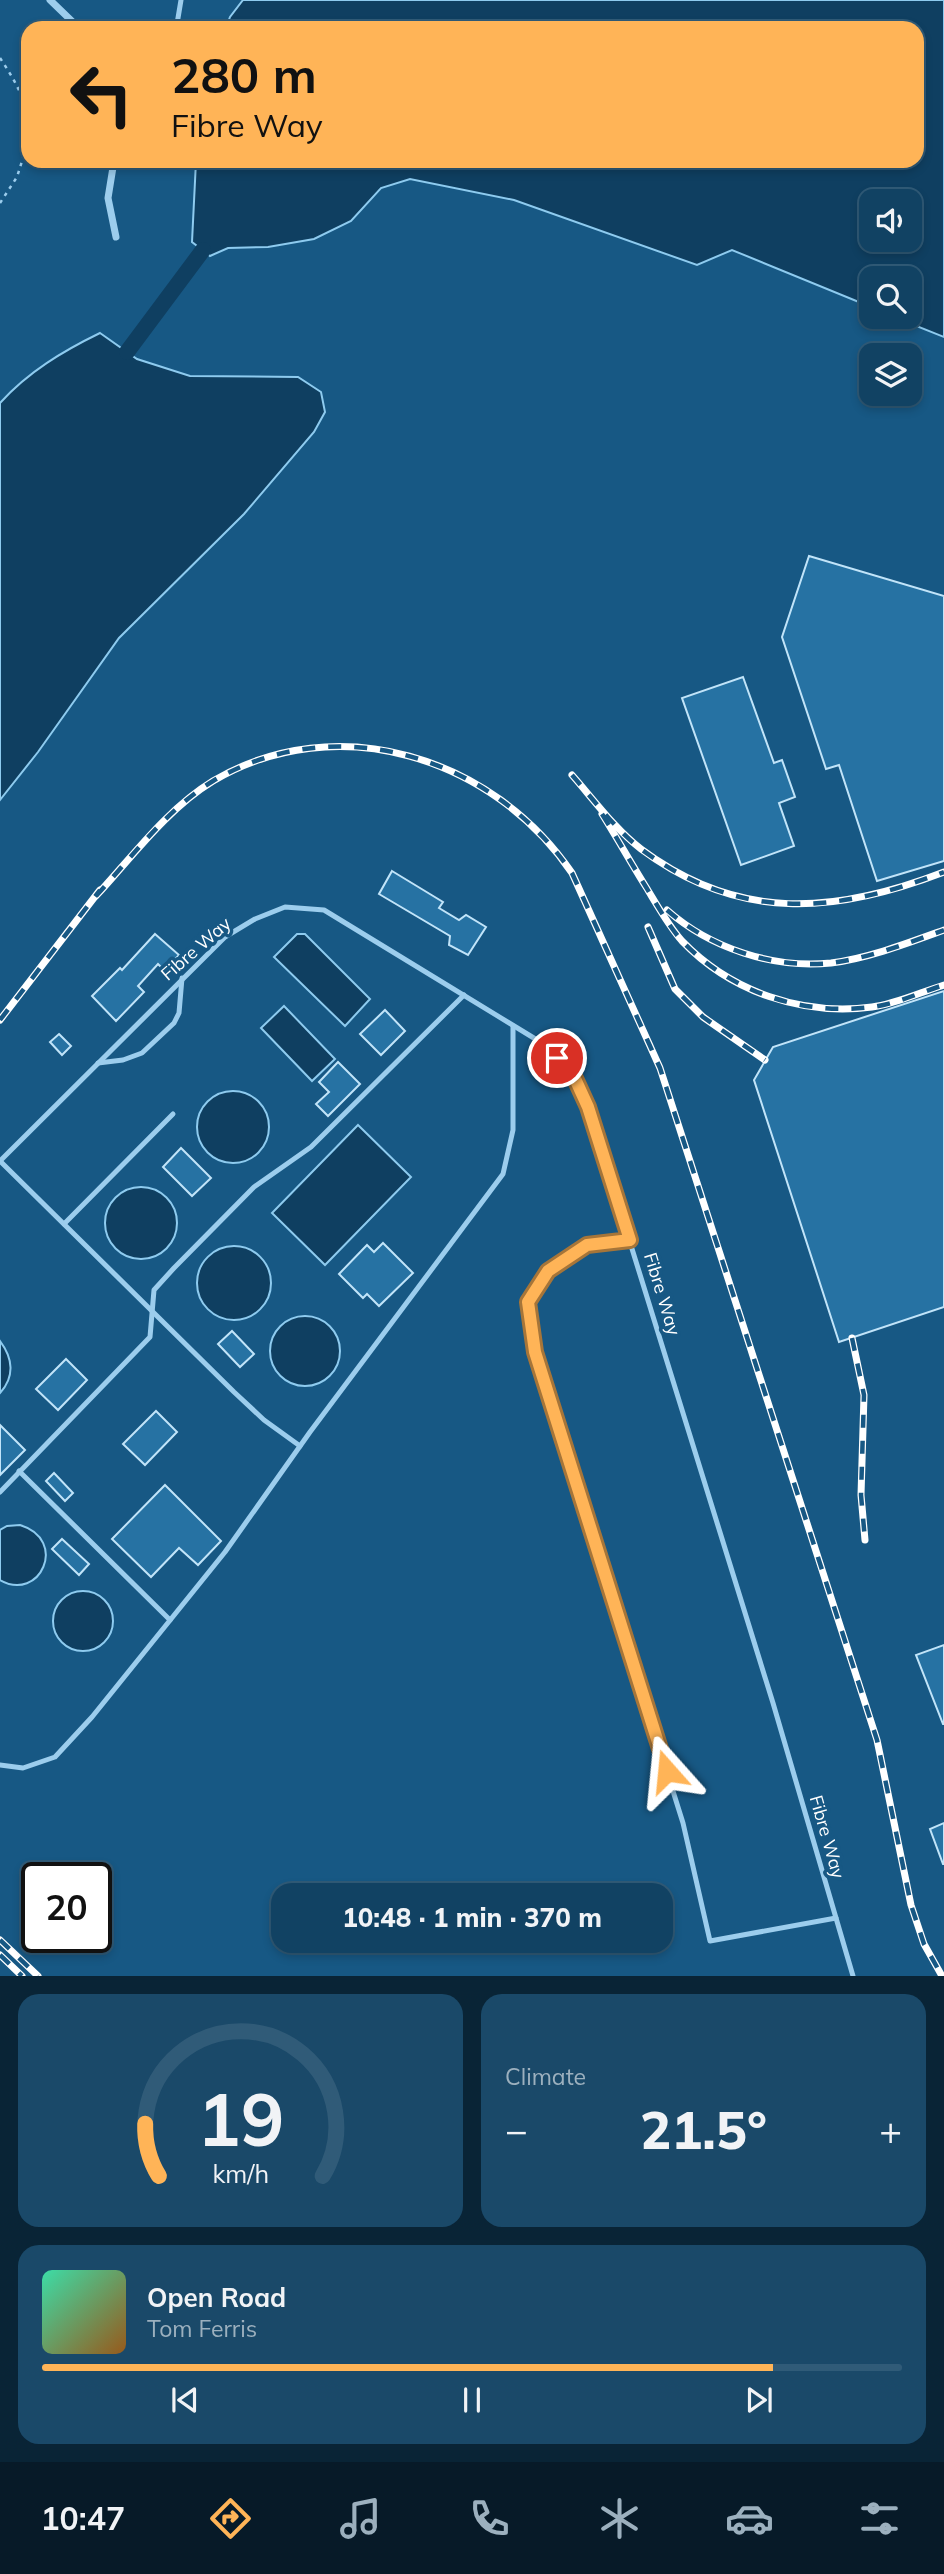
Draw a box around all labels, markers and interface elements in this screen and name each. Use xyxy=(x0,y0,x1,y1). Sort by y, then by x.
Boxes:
text: 280 m xyxy=(171,44,317,105)
icon: left xyxy=(56,49,147,140)
text: Fibre Way xyxy=(171,105,323,145)
map controls xyxy=(859,189,922,406)
button: sound xyxy=(859,189,922,252)
button: search xyxy=(859,266,922,329)
button: layers xyxy=(859,343,922,406)
street label: Fibre Way xyxy=(156,912,236,985)
pin xyxy=(527,1028,587,1088)
icon: arrive xyxy=(538,1039,576,1077)
street label: Fibre Way xyxy=(639,1250,686,1338)
position arrow xyxy=(630,1734,704,1808)
street label: Fibre Way xyxy=(805,1793,850,1881)
speed limit sign: 20 xyxy=(21,1862,112,1953)
text: 10:48 · 1 min · 370 m xyxy=(342,1901,602,1934)
text: Climate xyxy=(505,2062,586,2091)
text: 19 xyxy=(197,2074,284,2165)
text: 21.5° xyxy=(640,2097,767,2162)
text: − xyxy=(505,2106,528,2154)
text: + xyxy=(879,2106,902,2154)
text: km/h xyxy=(212,2158,269,2189)
text: Open Road xyxy=(147,2281,286,2314)
text: Tom Ferris xyxy=(147,2314,257,2343)
icon: previous xyxy=(166,2381,204,2419)
icon: pause xyxy=(453,2381,491,2419)
icon: next xyxy=(740,2381,778,2419)
icon: directions xyxy=(206,2494,255,2543)
icon: music xyxy=(336,2494,385,2543)
icon: phone xyxy=(465,2494,514,2543)
icon: climate xyxy=(595,2494,644,2543)
icon: car xyxy=(725,2494,774,2543)
icon: filters xyxy=(855,2494,904,2543)
text: 10:47 xyxy=(40,2498,125,2538)

